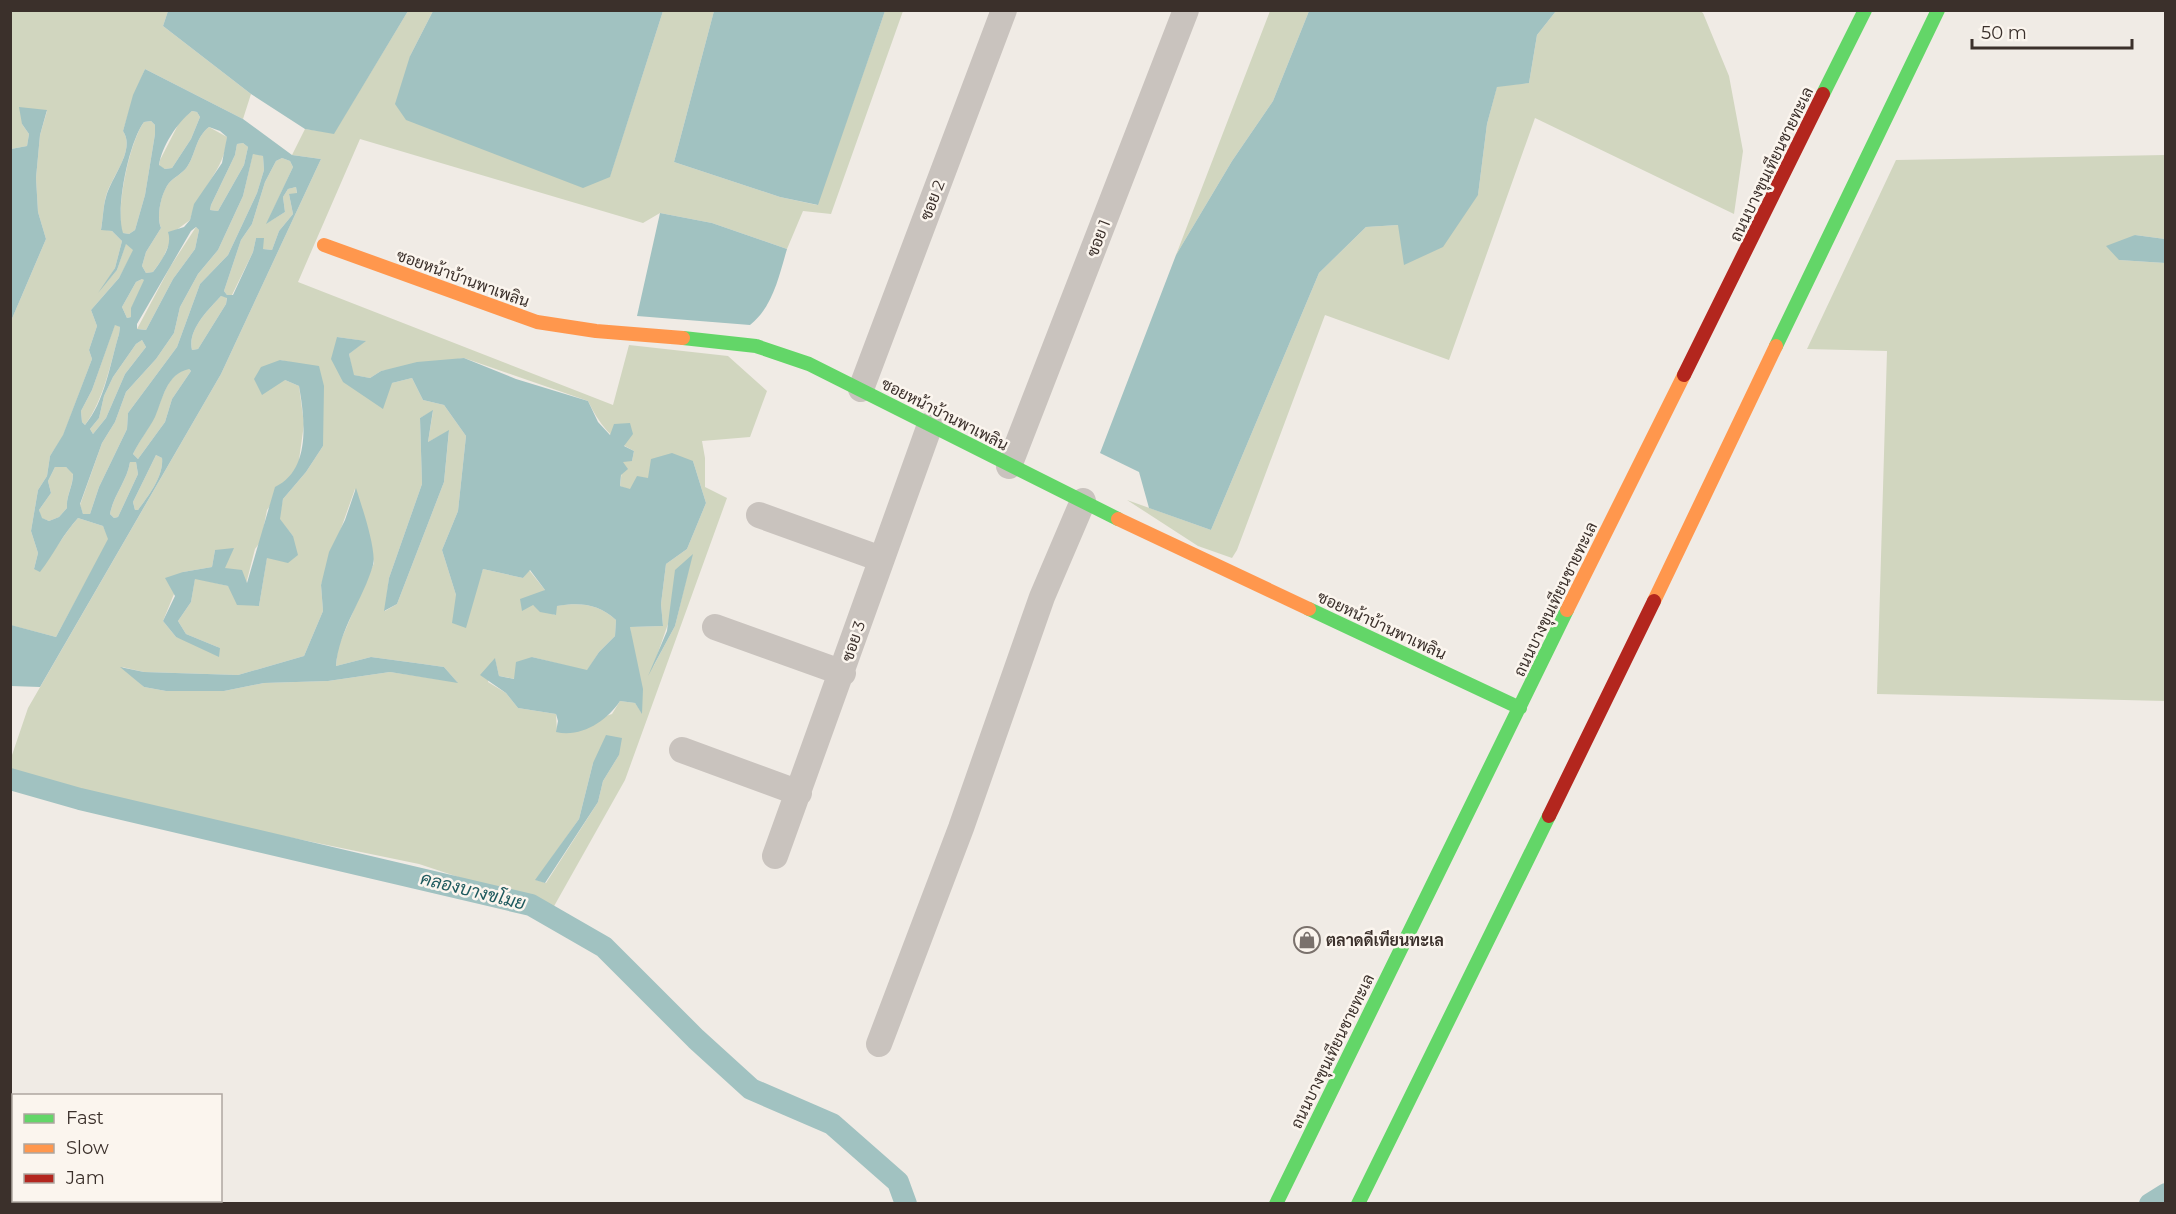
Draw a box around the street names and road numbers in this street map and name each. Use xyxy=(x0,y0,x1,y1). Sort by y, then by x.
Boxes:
street label: ถนนบางขุนเทียนชายทะเล xyxy=(1724,83,1819,245)
street label: ซอย 2 xyxy=(916,177,949,223)
street label: ซอย 1 xyxy=(1083,217,1114,259)
street label: ซอยหน้าบ้านพาเพลิน xyxy=(394,245,532,311)
street label: ซอยหน้าบ้านพาเพลิน xyxy=(878,373,1012,455)
street label: ถนนบางขุนเทียนชายทะเล xyxy=(1508,518,1603,680)
street label: ซอยหน้าบ้านพาเพลิน xyxy=(1314,586,1450,664)
street label: ซอย 3 xyxy=(838,618,869,664)
street label: ถนนบางขุนเทียนชายทะเล xyxy=(1285,970,1380,1132)

